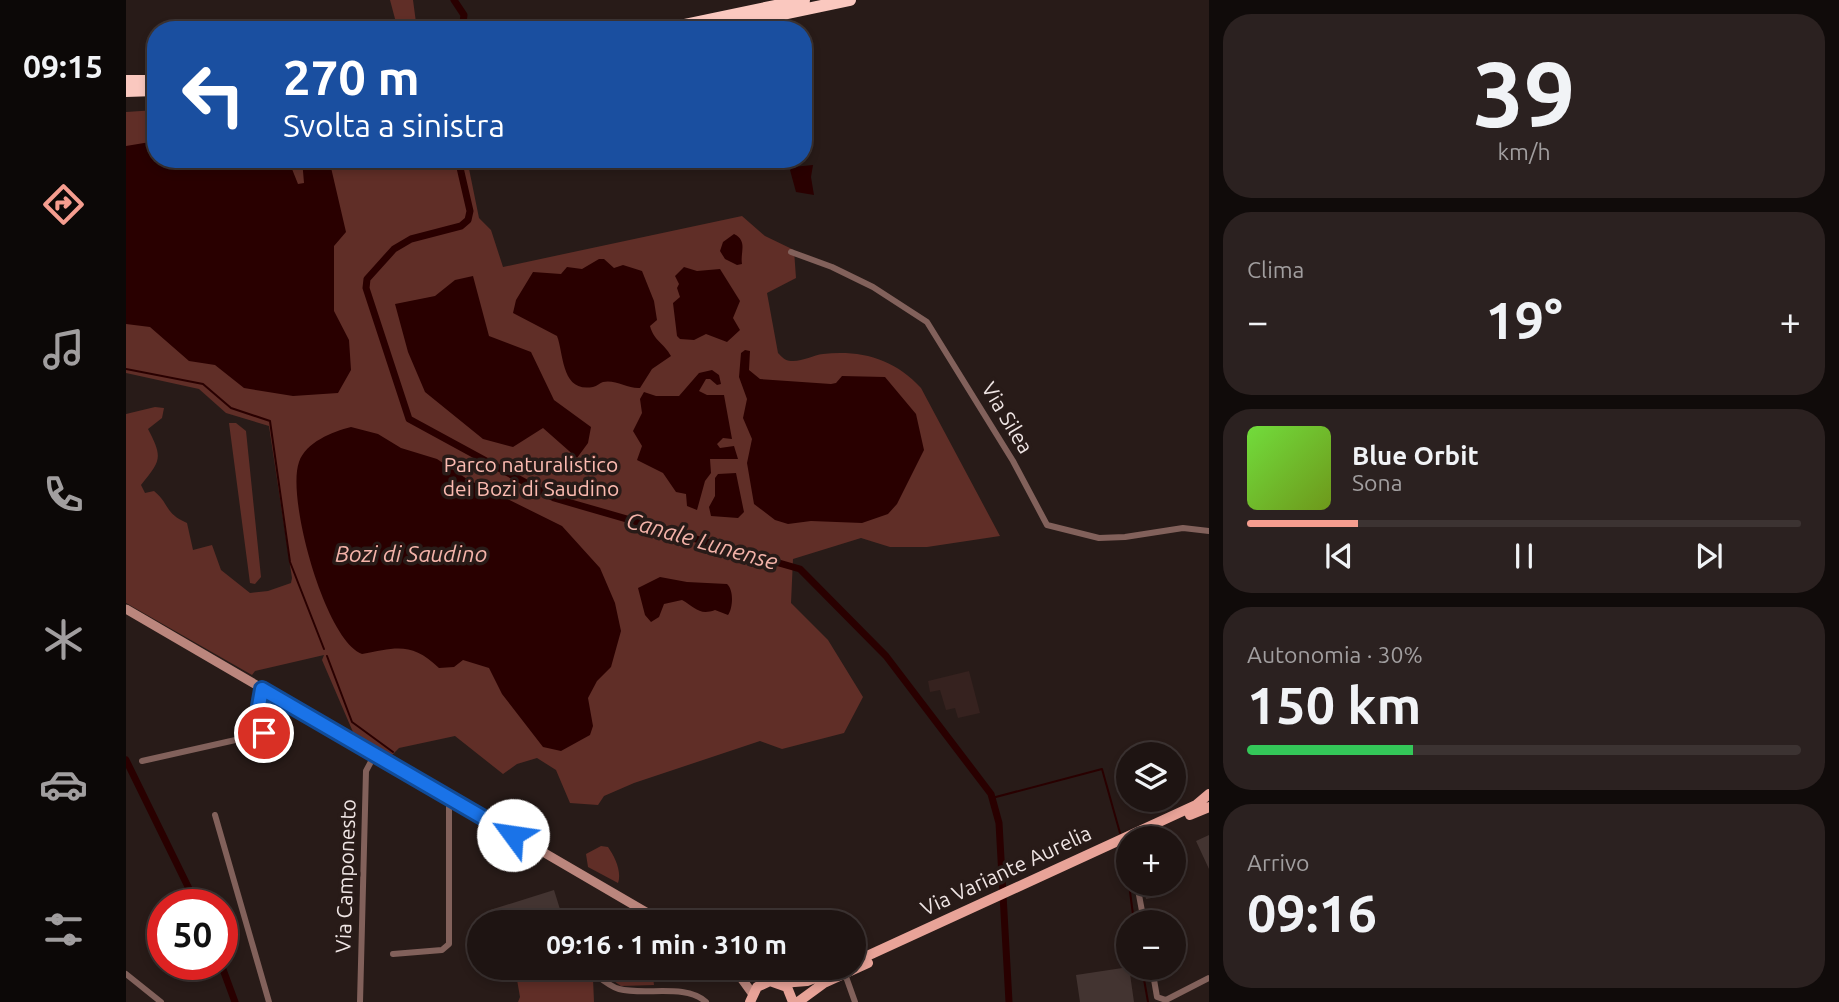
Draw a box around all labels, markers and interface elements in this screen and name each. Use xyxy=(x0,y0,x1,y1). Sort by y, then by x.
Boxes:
text: 39 xyxy=(1473,42,1575,144)
text: 09:15 xyxy=(23,48,103,84)
icon: left xyxy=(168,49,259,140)
text: 270 m xyxy=(283,49,420,104)
text: Svolta a sinistra xyxy=(283,107,505,143)
text: km/h xyxy=(1497,139,1551,164)
icon: directions xyxy=(39,180,88,229)
text: Clima xyxy=(1247,257,1304,282)
text: 19° xyxy=(1485,291,1563,349)
text: − xyxy=(1247,300,1268,342)
text: + xyxy=(1780,300,1801,342)
icon: music xyxy=(39,325,88,374)
street label: Via Silea xyxy=(977,378,1038,457)
text: Blue Orbit xyxy=(1352,441,1479,470)
park label: Parco naturalistico dei Bozi di Saudino xyxy=(443,452,619,500)
icon: phone xyxy=(39,470,88,519)
text: Sona xyxy=(1352,470,1402,495)
water label: Canale Lunense xyxy=(624,507,781,574)
icon: previous xyxy=(1320,537,1358,575)
icon: pause xyxy=(1505,537,1543,575)
icon: next xyxy=(1690,537,1728,575)
water label: Bozi di Saudino xyxy=(335,541,487,566)
icon: climate xyxy=(39,615,88,664)
text: Autonomia · 30% xyxy=(1247,642,1423,667)
text: 150 km xyxy=(1247,676,1421,734)
pin xyxy=(234,703,294,763)
icon: arrive xyxy=(245,714,283,752)
map controls xyxy=(1116,742,1186,980)
button: layers xyxy=(1116,742,1186,812)
icon: car xyxy=(39,760,88,809)
street label: Via Camponesto xyxy=(330,798,360,953)
position arrow xyxy=(476,798,550,872)
street label: Via Variante Aurelia xyxy=(916,820,1095,920)
button: + xyxy=(1116,826,1186,896)
text: Arrivo xyxy=(1247,850,1310,875)
text: 09:16 xyxy=(1247,884,1377,942)
speed limit sign: 50 xyxy=(147,889,238,980)
icon: filters xyxy=(39,905,88,954)
button: − xyxy=(1116,910,1186,980)
text: 09:16 · 1 min · 310 m xyxy=(546,930,787,959)

